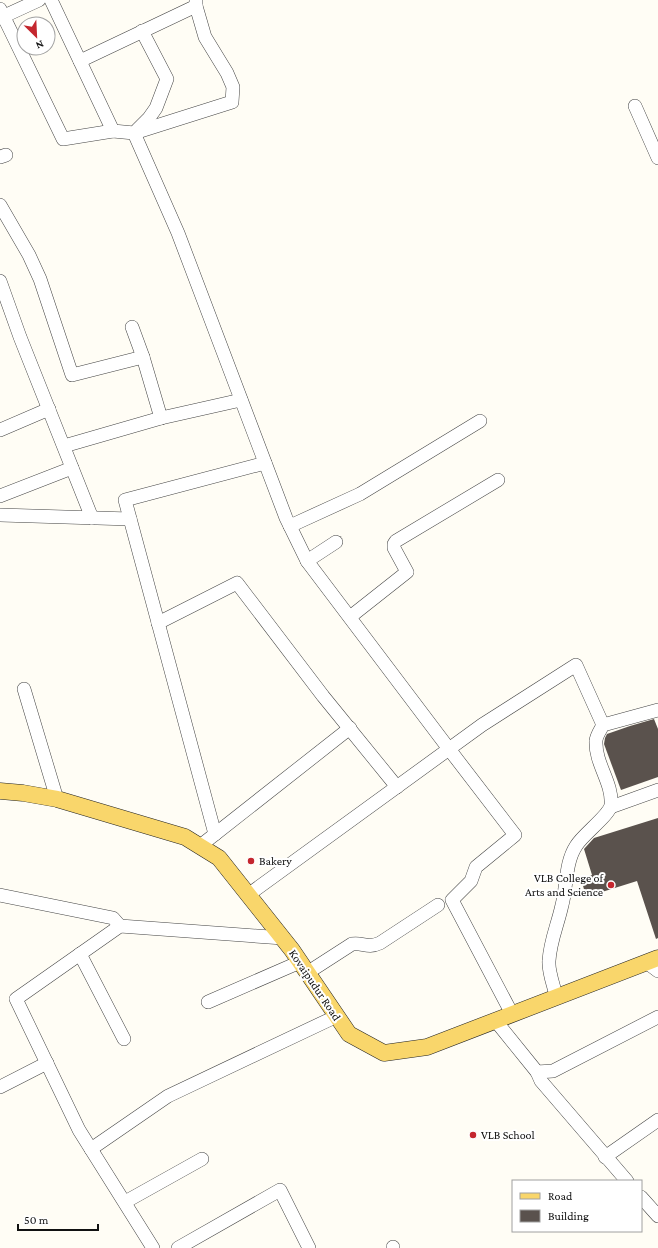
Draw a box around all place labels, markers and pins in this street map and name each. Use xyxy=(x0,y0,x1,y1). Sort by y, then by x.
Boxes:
place label: Bakery xyxy=(259,854,292,868)
marker: Bakery xyxy=(246,856,256,866)
place label: VLB College of Arts and Science xyxy=(525,871,604,899)
marker: VLB College of Arts and Science xyxy=(606,880,616,890)
place label: VLB School xyxy=(481,1128,535,1142)
marker: VLB School xyxy=(468,1130,478,1140)

